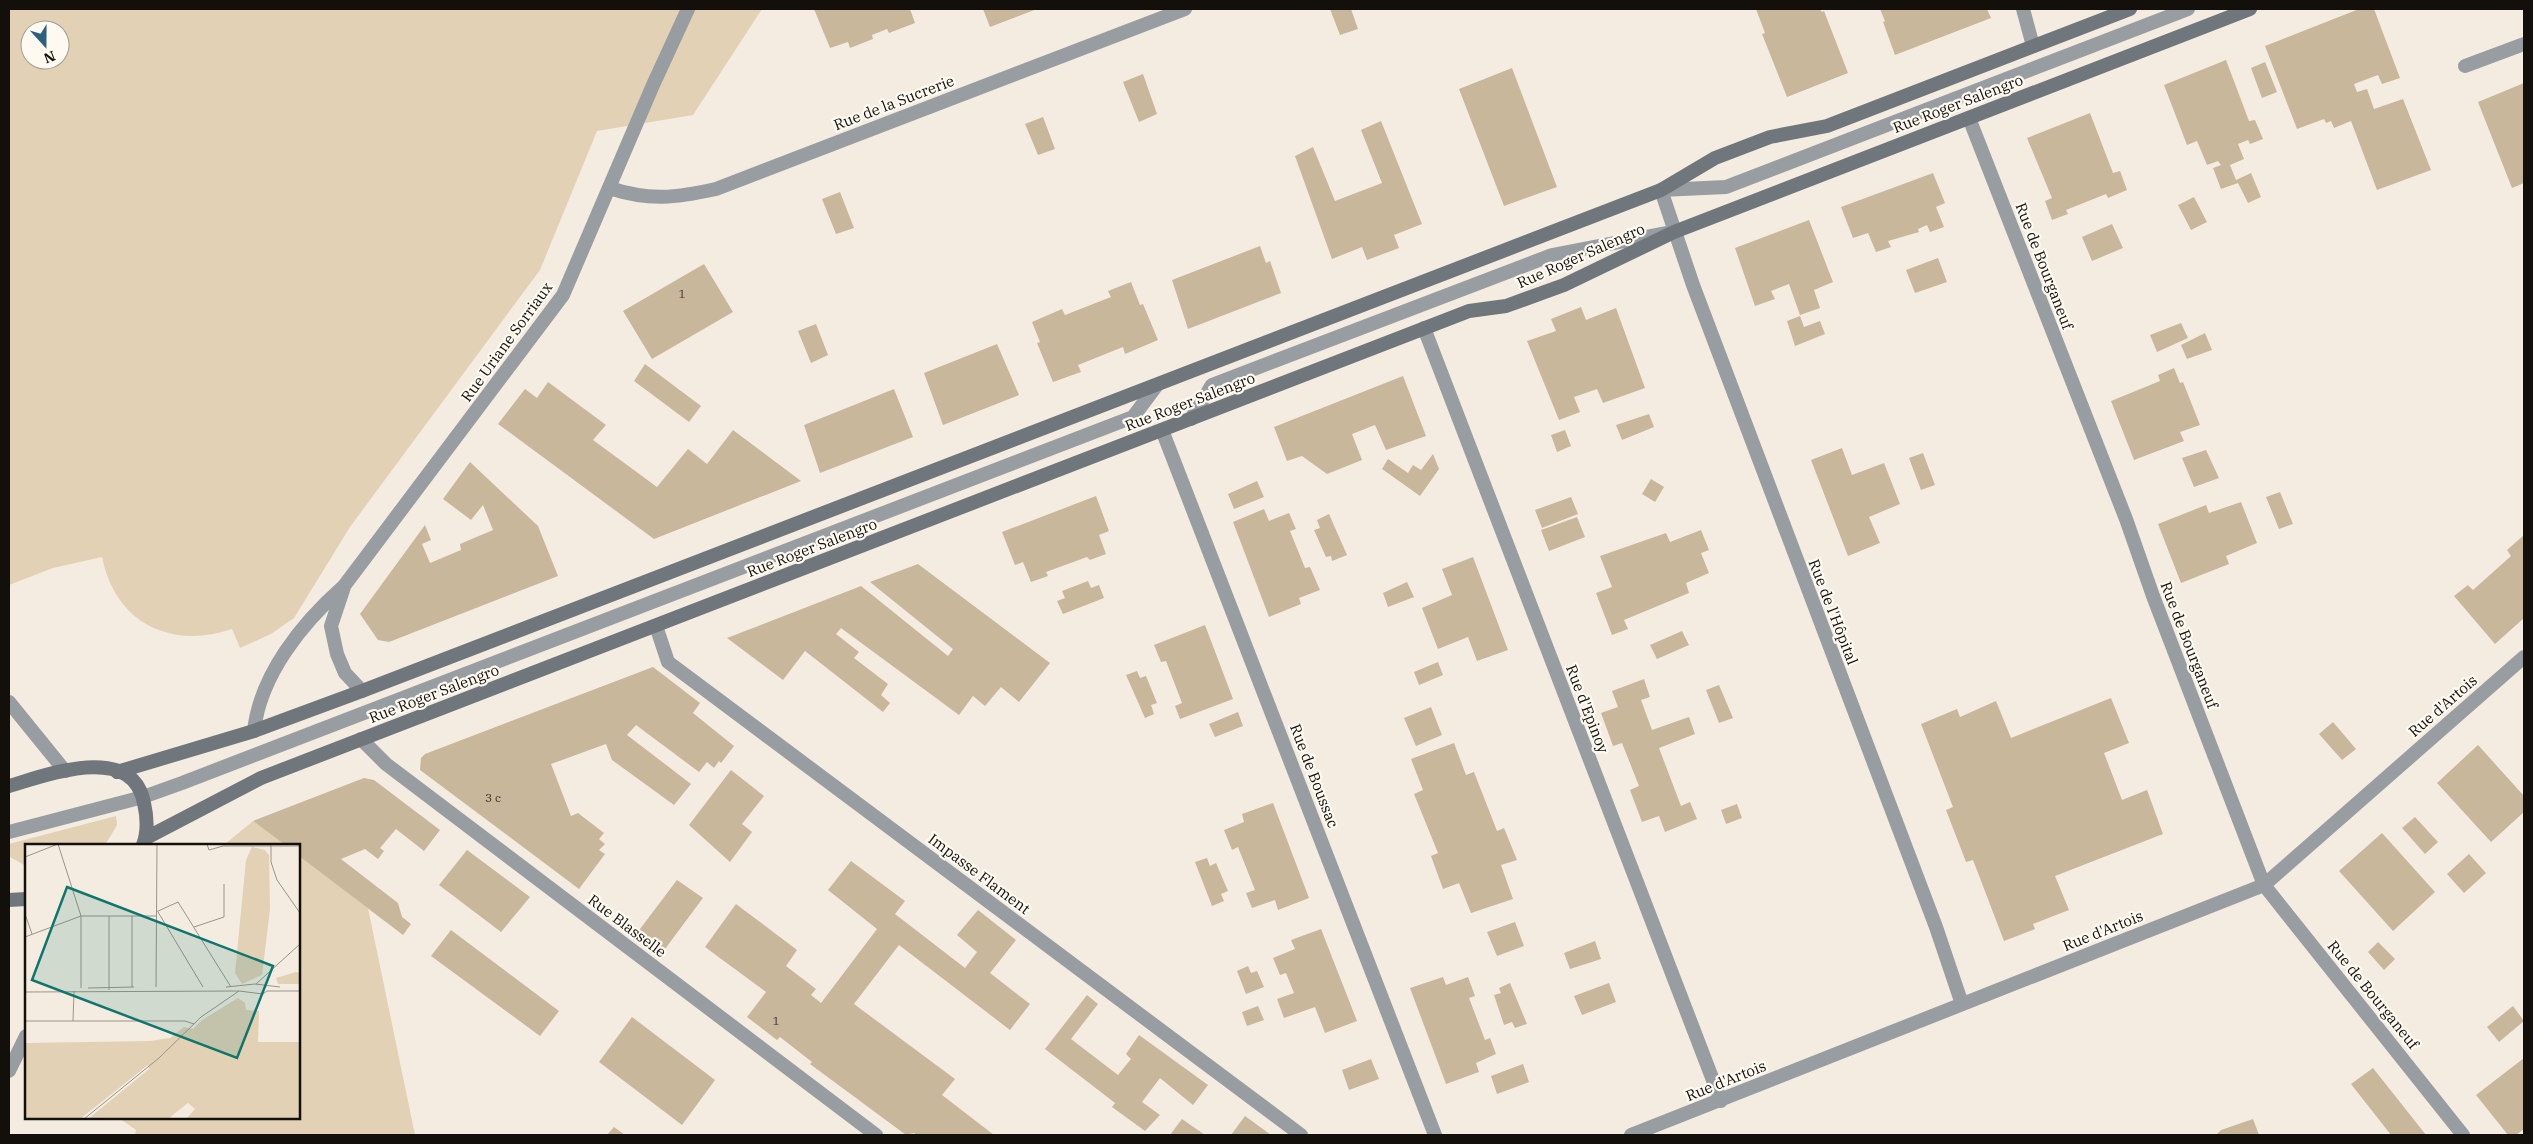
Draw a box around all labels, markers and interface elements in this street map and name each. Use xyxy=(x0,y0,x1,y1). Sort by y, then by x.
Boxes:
north arrow xyxy=(20,20,70,70)
text: N xyxy=(41,47,58,68)
street label: Rue Roger Salengro xyxy=(1890,70,2026,137)
street label: Rue de la Sucrerie xyxy=(831,71,957,134)
street label: Rue de Bourganeuf xyxy=(2012,200,2078,333)
street label: Rue Roger Salengro xyxy=(1514,219,1648,292)
street label: Rue Uriane Sorriaux xyxy=(457,278,556,405)
house number: 1 xyxy=(678,286,686,301)
street label: Rue Roger Salengro xyxy=(1122,368,1258,435)
street label: Rue Roger Salengro xyxy=(744,514,880,581)
street label: Rue de l'Hôpital xyxy=(1805,556,1862,667)
street label: Rue de Bourganeuf xyxy=(2157,579,2223,712)
street label: Rue Roger Salengro xyxy=(366,660,502,727)
street label: Rue d'Epinoy xyxy=(1562,662,1613,756)
street label: Rue d'Artois xyxy=(2404,671,2481,741)
street label: Rue de Boussac xyxy=(1286,721,1343,831)
house number: 3 c xyxy=(485,790,501,805)
street label: Impasse Flament xyxy=(925,829,1034,918)
inset map xyxy=(25,844,300,1119)
street label: Rue Blasselle xyxy=(584,890,670,961)
street label: Rue d'Artois xyxy=(2060,906,2146,955)
street label: Rue de Bourganeuf xyxy=(2324,937,2424,1053)
house number: 1 xyxy=(772,1013,780,1028)
street label: Rue d'Artois xyxy=(1683,1056,1769,1105)

